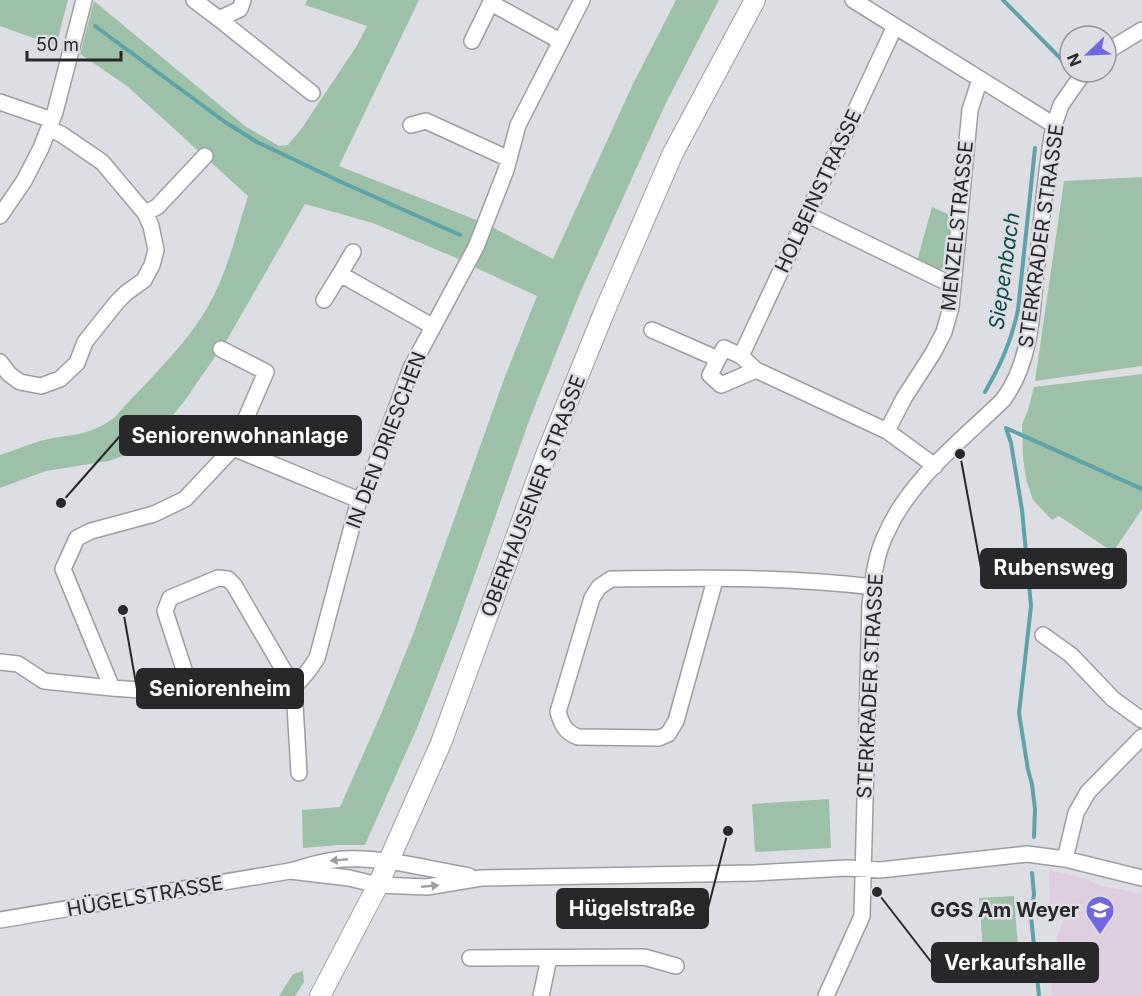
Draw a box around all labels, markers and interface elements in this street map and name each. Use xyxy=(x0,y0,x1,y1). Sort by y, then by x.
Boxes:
scale bar xyxy=(27,24,122,62)
north arrow xyxy=(1058,24,1118,84)
text: 50 m xyxy=(36,34,79,55)
text: N xyxy=(1063,50,1086,69)
street label: HOLBEINSTRASSE xyxy=(770,106,866,276)
street label: STERKRADER STRASSE xyxy=(1013,123,1069,349)
street label: MENZELSTRASSE xyxy=(936,140,978,312)
water label: Siepenbach xyxy=(983,211,1025,331)
street label: IN DEN DRIESCHEN xyxy=(341,348,431,532)
street label: OBERHAUSENER STRASSE xyxy=(476,372,590,620)
callout: Seniorenwohnanlage xyxy=(120,416,361,455)
text: Seniorenwohnanlage xyxy=(131,423,349,448)
callout: Rubensweg xyxy=(981,549,1126,588)
text: Rubensweg xyxy=(994,555,1114,580)
street label: STERKRADER STRASSE xyxy=(852,573,888,799)
callout: Seniorenheim xyxy=(137,669,303,708)
text: Seniorenheim xyxy=(149,676,291,701)
one-way arrow xyxy=(329,855,348,865)
street label: HÜGELSTRASSE xyxy=(65,870,225,922)
one-way arrow xyxy=(420,881,439,891)
callout: Hügelstraße xyxy=(557,889,708,928)
school or university icon: GGS Am Weyer xyxy=(1084,894,1116,936)
text: Hügelstraße xyxy=(569,896,695,921)
place label: GGS Am Weyer xyxy=(930,898,1079,922)
callout: Verkaufshalle xyxy=(932,943,1098,982)
text: Verkaufshalle xyxy=(944,950,1086,975)

